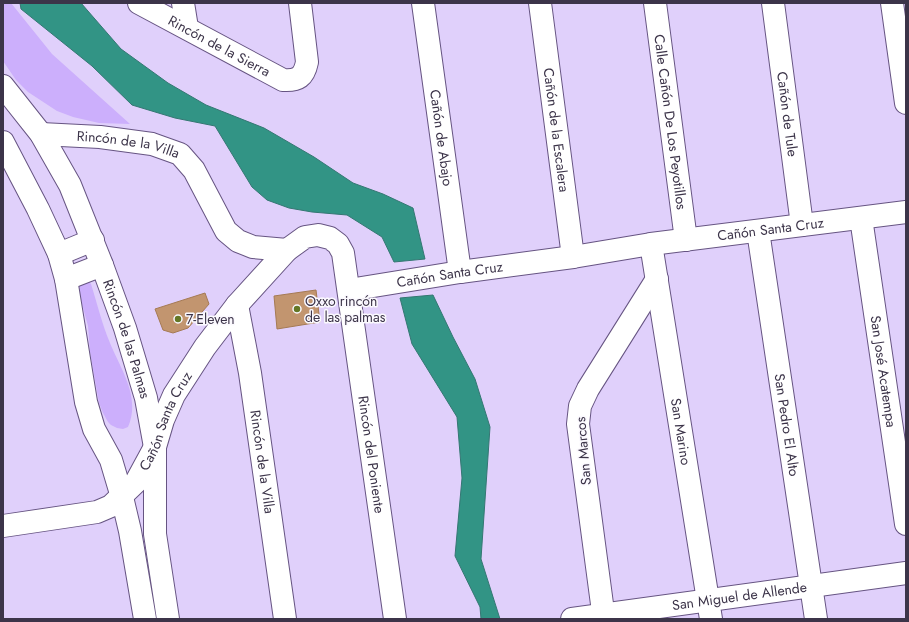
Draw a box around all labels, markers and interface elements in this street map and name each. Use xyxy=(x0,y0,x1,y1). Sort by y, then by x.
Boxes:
street label: Rincón de la Sierra xyxy=(165,10,274,81)
street label: Calle Cañón De Los Peyotillos xyxy=(649,33,692,211)
street label: Cañón de la Escalera xyxy=(539,67,574,193)
street label: Cañón de Tule xyxy=(772,70,803,158)
street label: Cañón de Abajo xyxy=(425,88,458,188)
street label: Rincón de la Villa xyxy=(76,126,182,163)
street label: Cañón Santa Cruz xyxy=(716,212,826,246)
street label: Cañón Santa Cruz xyxy=(395,256,505,292)
street label: Rincón de las Palmas xyxy=(98,276,156,401)
place label: Oxxo rincón de las palmas xyxy=(305,291,386,327)
marker: Oxxo rincón de las palmas xyxy=(292,304,302,314)
place label: 7-Eleven xyxy=(186,309,235,329)
marker: 7-Eleven xyxy=(173,314,183,324)
street label: San José Acatempa xyxy=(865,314,902,429)
street label: Cañón Santa Cruz xyxy=(134,367,197,474)
street label: San Pedro El Alto xyxy=(769,372,805,478)
street label: Rincón del Poniente xyxy=(353,394,390,515)
street label: San Marino xyxy=(666,397,696,467)
street label: Rincón de la Villa xyxy=(245,409,280,515)
street label: San Marcos xyxy=(570,416,596,486)
street label: San Miguel de Allende xyxy=(671,577,808,615)

